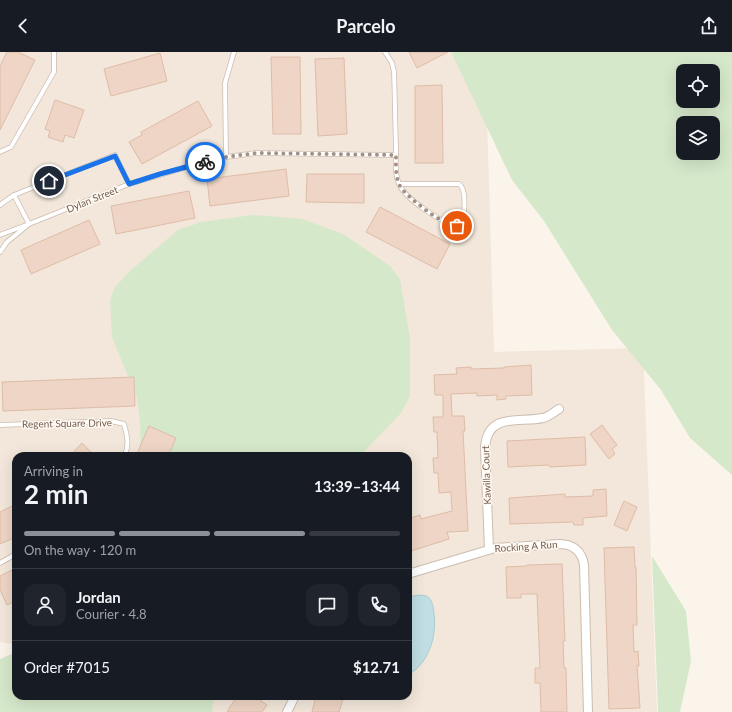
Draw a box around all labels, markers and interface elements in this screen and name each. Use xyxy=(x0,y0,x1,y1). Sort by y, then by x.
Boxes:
icon: back xyxy=(12,15,34,37)
text: Parcelo xyxy=(336,15,396,37)
icon: share xyxy=(698,15,720,37)
map controls xyxy=(676,64,720,160)
button: locate xyxy=(676,64,720,108)
button: layers xyxy=(676,116,720,160)
courier xyxy=(185,142,225,182)
icon: bike xyxy=(194,151,216,173)
pin xyxy=(32,164,66,198)
icon: home xyxy=(38,170,60,192)
street label: Dylan Street xyxy=(64,183,120,215)
pin xyxy=(440,209,474,243)
icon: bag xyxy=(446,215,468,237)
street label: Regent Square Drive xyxy=(22,416,112,430)
street label: Kawilla Court xyxy=(479,445,493,505)
text: Arriving in xyxy=(24,463,83,479)
text: 13:39–13:44 xyxy=(314,477,400,495)
text: 2 min xyxy=(24,478,88,510)
street label: Rocking A Run xyxy=(494,538,558,554)
text: On the way · 120 m xyxy=(24,542,136,558)
button: person xyxy=(24,584,66,626)
button: chat xyxy=(306,584,348,626)
button: phone xyxy=(358,584,400,626)
text: Jordan xyxy=(76,588,121,606)
text: Courier · 4.8 xyxy=(76,606,147,622)
text: Order #7015 xyxy=(24,658,110,676)
text: $12.71 xyxy=(353,658,400,676)

